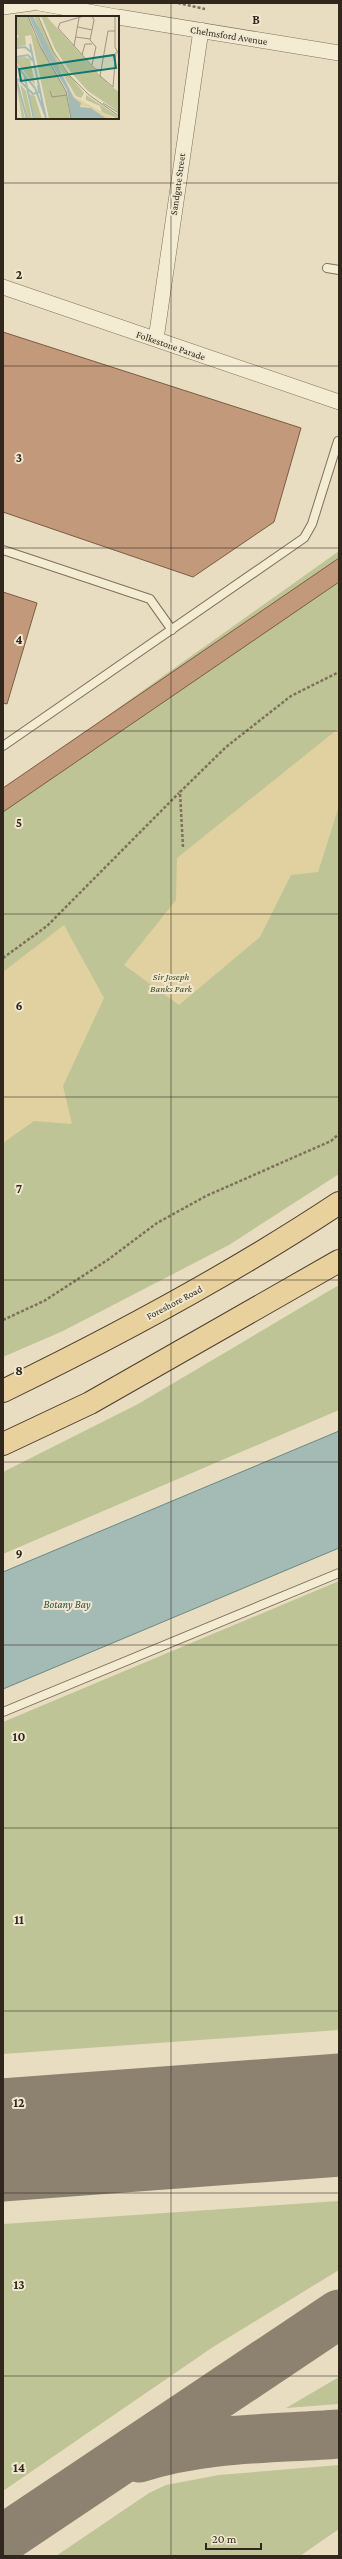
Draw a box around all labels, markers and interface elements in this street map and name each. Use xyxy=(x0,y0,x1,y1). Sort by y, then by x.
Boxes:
text: B xyxy=(252,12,260,27)
inset map xyxy=(16,16,119,119)
street label: Chelmsford Avenue xyxy=(190,24,269,47)
street label: Sandgate Street xyxy=(168,152,187,216)
text: 2 xyxy=(16,267,23,282)
street label: Folkestone Parade xyxy=(135,328,207,363)
text: 3 xyxy=(16,450,22,465)
text: 4 xyxy=(15,632,23,647)
text: 5 xyxy=(16,815,22,830)
park label: Sir Joseph Banks Park xyxy=(150,971,193,994)
text: 6 xyxy=(15,998,23,1013)
text: 7 xyxy=(16,1181,22,1196)
street label: Foreshore Road xyxy=(144,1283,205,1322)
text: 8 xyxy=(15,1363,23,1378)
text: 9 xyxy=(15,1546,23,1561)
water label: Botany Bay xyxy=(43,1598,91,1611)
text: 10 xyxy=(13,1729,25,1744)
text: 11 xyxy=(14,1912,24,1927)
text: 12 xyxy=(13,2095,25,2110)
text: 13 xyxy=(13,2277,25,2292)
text: 14 xyxy=(13,2460,25,2475)
scale bar xyxy=(206,2525,261,2551)
text: 20 m xyxy=(212,2532,237,2546)

